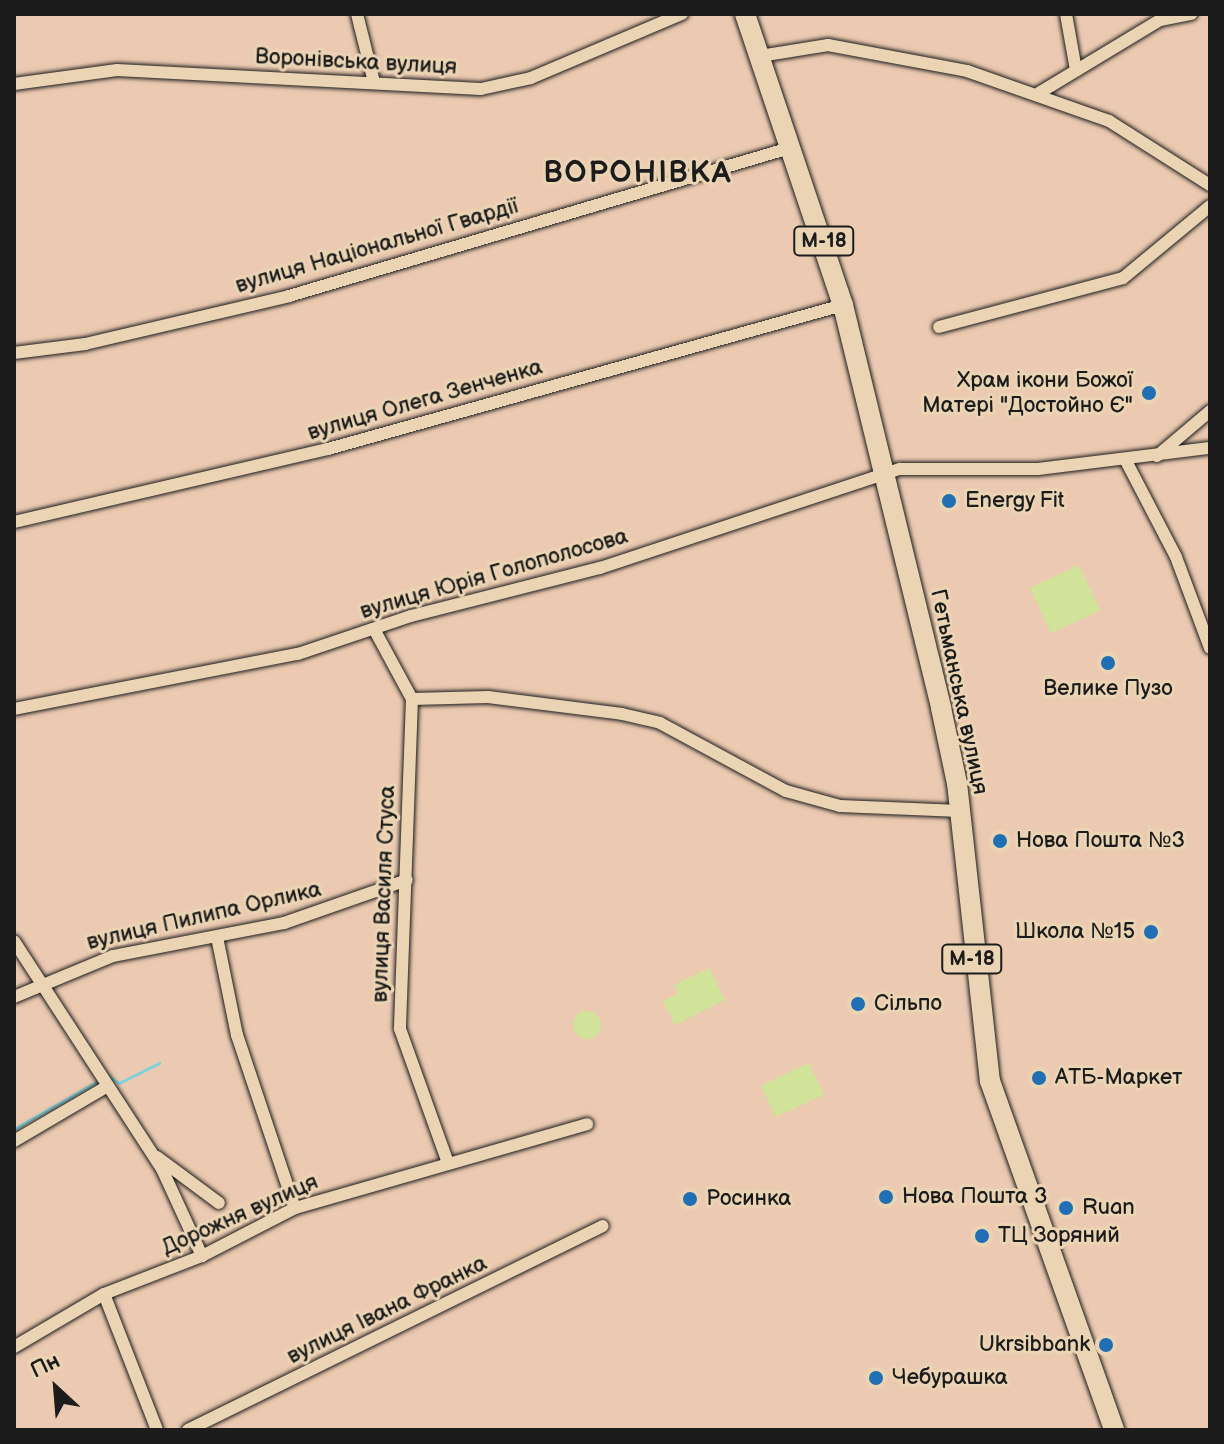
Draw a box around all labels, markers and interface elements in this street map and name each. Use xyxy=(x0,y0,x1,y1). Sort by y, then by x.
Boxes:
street label: Воронівська вулиця xyxy=(254,44,458,80)
district label: ВОРОНІВКА xyxy=(543,155,733,191)
street label: вулиця Національної Гвардії xyxy=(232,193,522,299)
road number: М-18 xyxy=(792,225,856,257)
street label: вулиця Олега Зенченка xyxy=(305,354,545,446)
place label: Храм ікони Божої Матері "Достойно Є" xyxy=(922,367,1133,418)
marker: Храм ікони Божої Матері "Достойно Є" xyxy=(1140,384,1158,402)
place label: Energy Fit xyxy=(965,488,1066,514)
marker: Energy Fit xyxy=(940,492,958,510)
street label: вулиця Юрія Голополосова xyxy=(357,523,631,625)
street label: Гетьманська вулиця xyxy=(924,587,994,797)
marker: Велике Пузо xyxy=(1099,654,1117,672)
place label: Велике Пузо xyxy=(1043,676,1173,702)
street label: вулиця Василя Стуса xyxy=(367,785,401,1003)
place label: Нова Пошта №3 xyxy=(1016,828,1185,854)
marker: Нова Пошта №3 xyxy=(991,832,1009,850)
street label: вулиця Пилипа Орлика xyxy=(84,876,324,956)
place label: Школа №15 xyxy=(1015,919,1135,945)
marker: Школа №15 xyxy=(1142,923,1160,941)
road number: М-18 xyxy=(940,943,1004,975)
place label: Сільпо xyxy=(874,991,942,1017)
marker: Сільпо xyxy=(849,995,867,1013)
place label: АТБ-Маркет xyxy=(1055,1065,1182,1091)
marker: АТБ-Маркет xyxy=(1030,1069,1048,1087)
street label: Дорожня вулиця xyxy=(158,1169,322,1261)
place label: Нова Пошта 3 xyxy=(902,1184,1047,1210)
place label: Росинка xyxy=(706,1186,791,1212)
marker: Нова Пошта 3 xyxy=(877,1188,895,1206)
marker: Росинка xyxy=(681,1190,699,1208)
place label: Ruan xyxy=(1082,1195,1135,1221)
marker: Ruan xyxy=(1057,1199,1075,1217)
place label: ТЦ Зоряний xyxy=(998,1223,1120,1249)
marker: ТЦ Зоряний xyxy=(973,1227,991,1245)
street label: вулиця Івана Франка xyxy=(283,1250,491,1370)
place label: Ukrsibbank xyxy=(979,1332,1090,1358)
marker: Ukrsibbank xyxy=(1097,1336,1115,1354)
text: Пн xyxy=(26,1347,64,1385)
north arrow xyxy=(16,1348,96,1428)
place label: Чебурашка xyxy=(892,1365,1008,1391)
marker: Чебурашка xyxy=(867,1369,885,1387)

